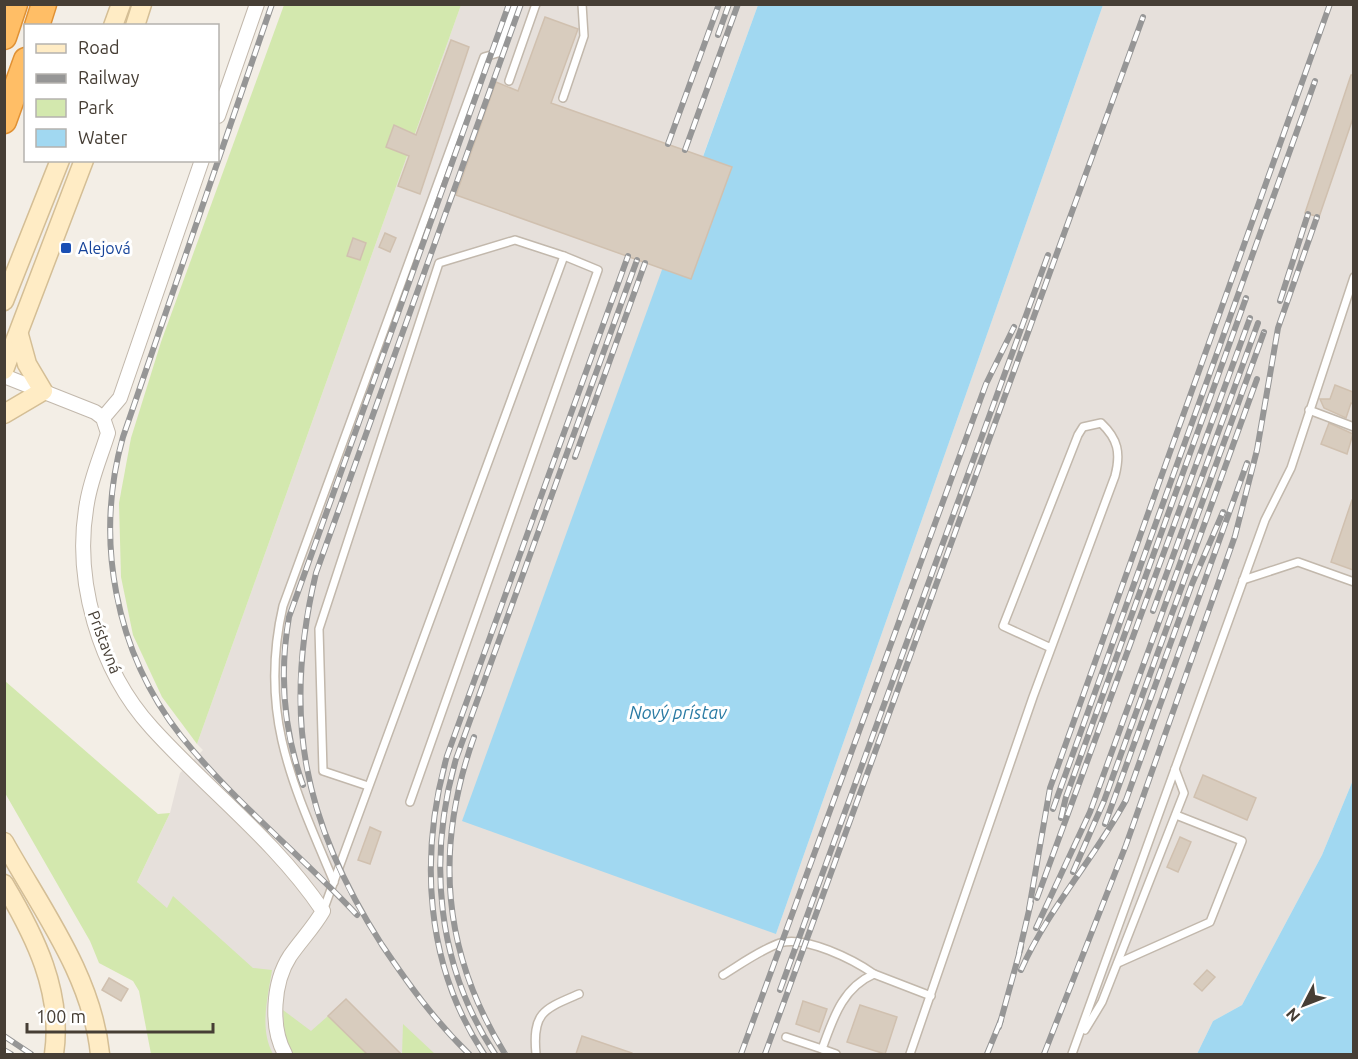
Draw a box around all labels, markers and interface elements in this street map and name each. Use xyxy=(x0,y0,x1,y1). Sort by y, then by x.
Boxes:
legend xyxy=(24,24,219,162)
text: Road xyxy=(78,37,120,57)
text: Railway xyxy=(78,67,140,87)
text: Park xyxy=(78,97,114,117)
text: Water xyxy=(78,127,128,147)
place label: Alejová xyxy=(78,239,131,257)
marker: Alejová xyxy=(59,241,73,255)
street label: Prístavná xyxy=(85,608,125,676)
water label: Nový prístav xyxy=(629,702,728,722)
north arrow xyxy=(1274,975,1334,1035)
scale bar xyxy=(27,996,213,1034)
text: N xyxy=(1282,1005,1304,1025)
text: 100 m xyxy=(36,1006,86,1026)

